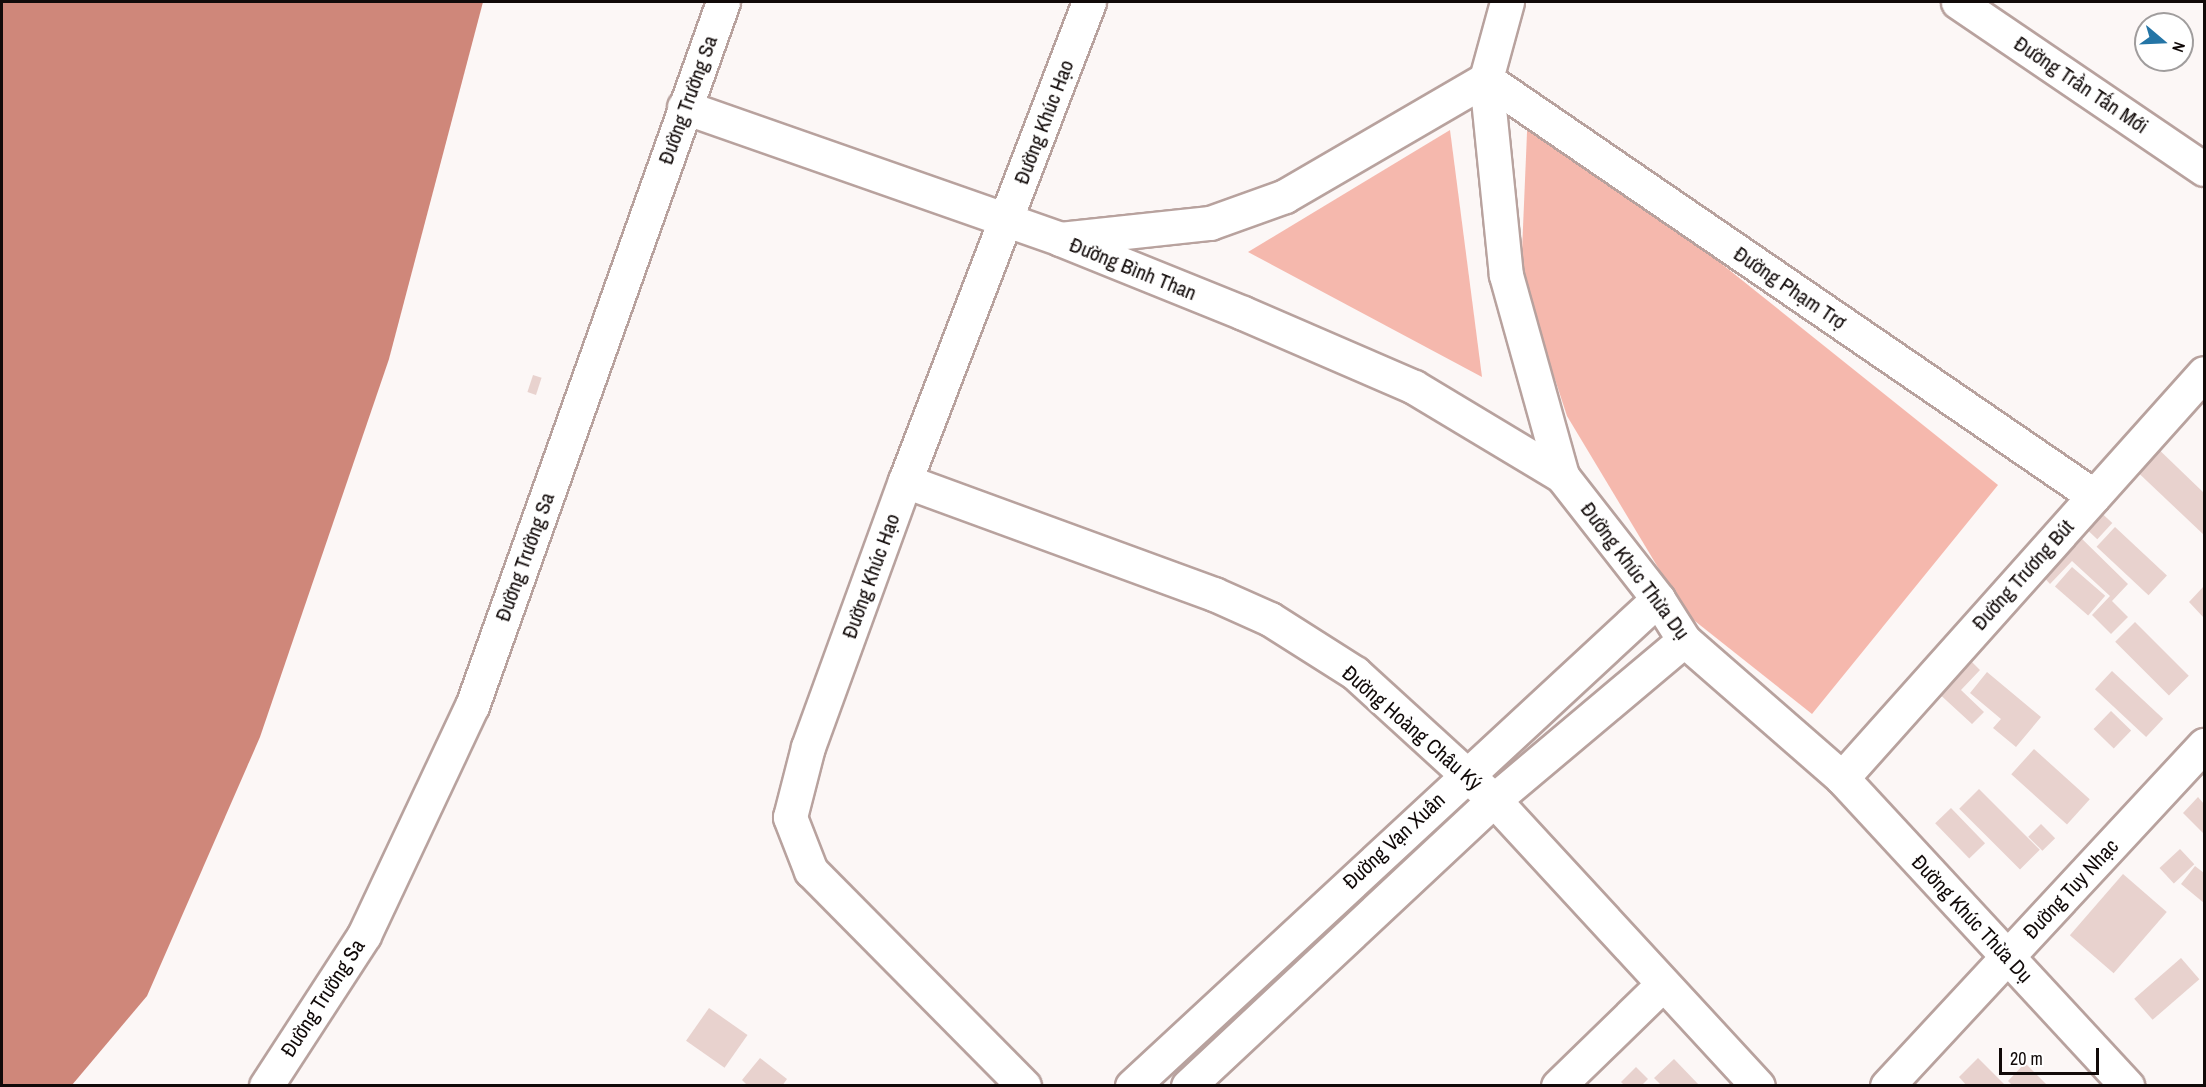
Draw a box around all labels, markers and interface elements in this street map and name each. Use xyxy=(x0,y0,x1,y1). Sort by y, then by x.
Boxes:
north arrow xyxy=(2134,12,2194,72)
street label: Đường Trần Tấn Mới xyxy=(2009,31,2153,139)
street label: Đường Trường Sa xyxy=(653,32,723,168)
text: N xyxy=(2167,39,2191,55)
street label: Đường Khúc Hạo xyxy=(1009,56,1079,188)
street label: Đường Bình Than xyxy=(1066,232,1200,306)
street label: Đường Phạm Trợ xyxy=(1729,241,1851,335)
street label: Đường Trường Sa xyxy=(490,489,560,625)
street label: Đường Khúc Thừa Dụ xyxy=(1575,497,1695,645)
street label: Đường Khúc Hạo xyxy=(837,510,905,642)
street label: Đường Trương Bút xyxy=(1967,515,2079,635)
street label: Đường Hoàng Châu Ký xyxy=(1337,660,1487,796)
street label: Đường Vạn Xuân xyxy=(1338,787,1450,895)
street label: Đường Tuy Nhạc xyxy=(2018,834,2124,944)
street label: Đường Khúc Thừa Dụ xyxy=(1906,850,2038,988)
street label: Đường Trường Sa xyxy=(276,934,370,1062)
scale bar xyxy=(2002,1036,2102,1074)
text: 20 m xyxy=(2010,1046,2043,1071)

